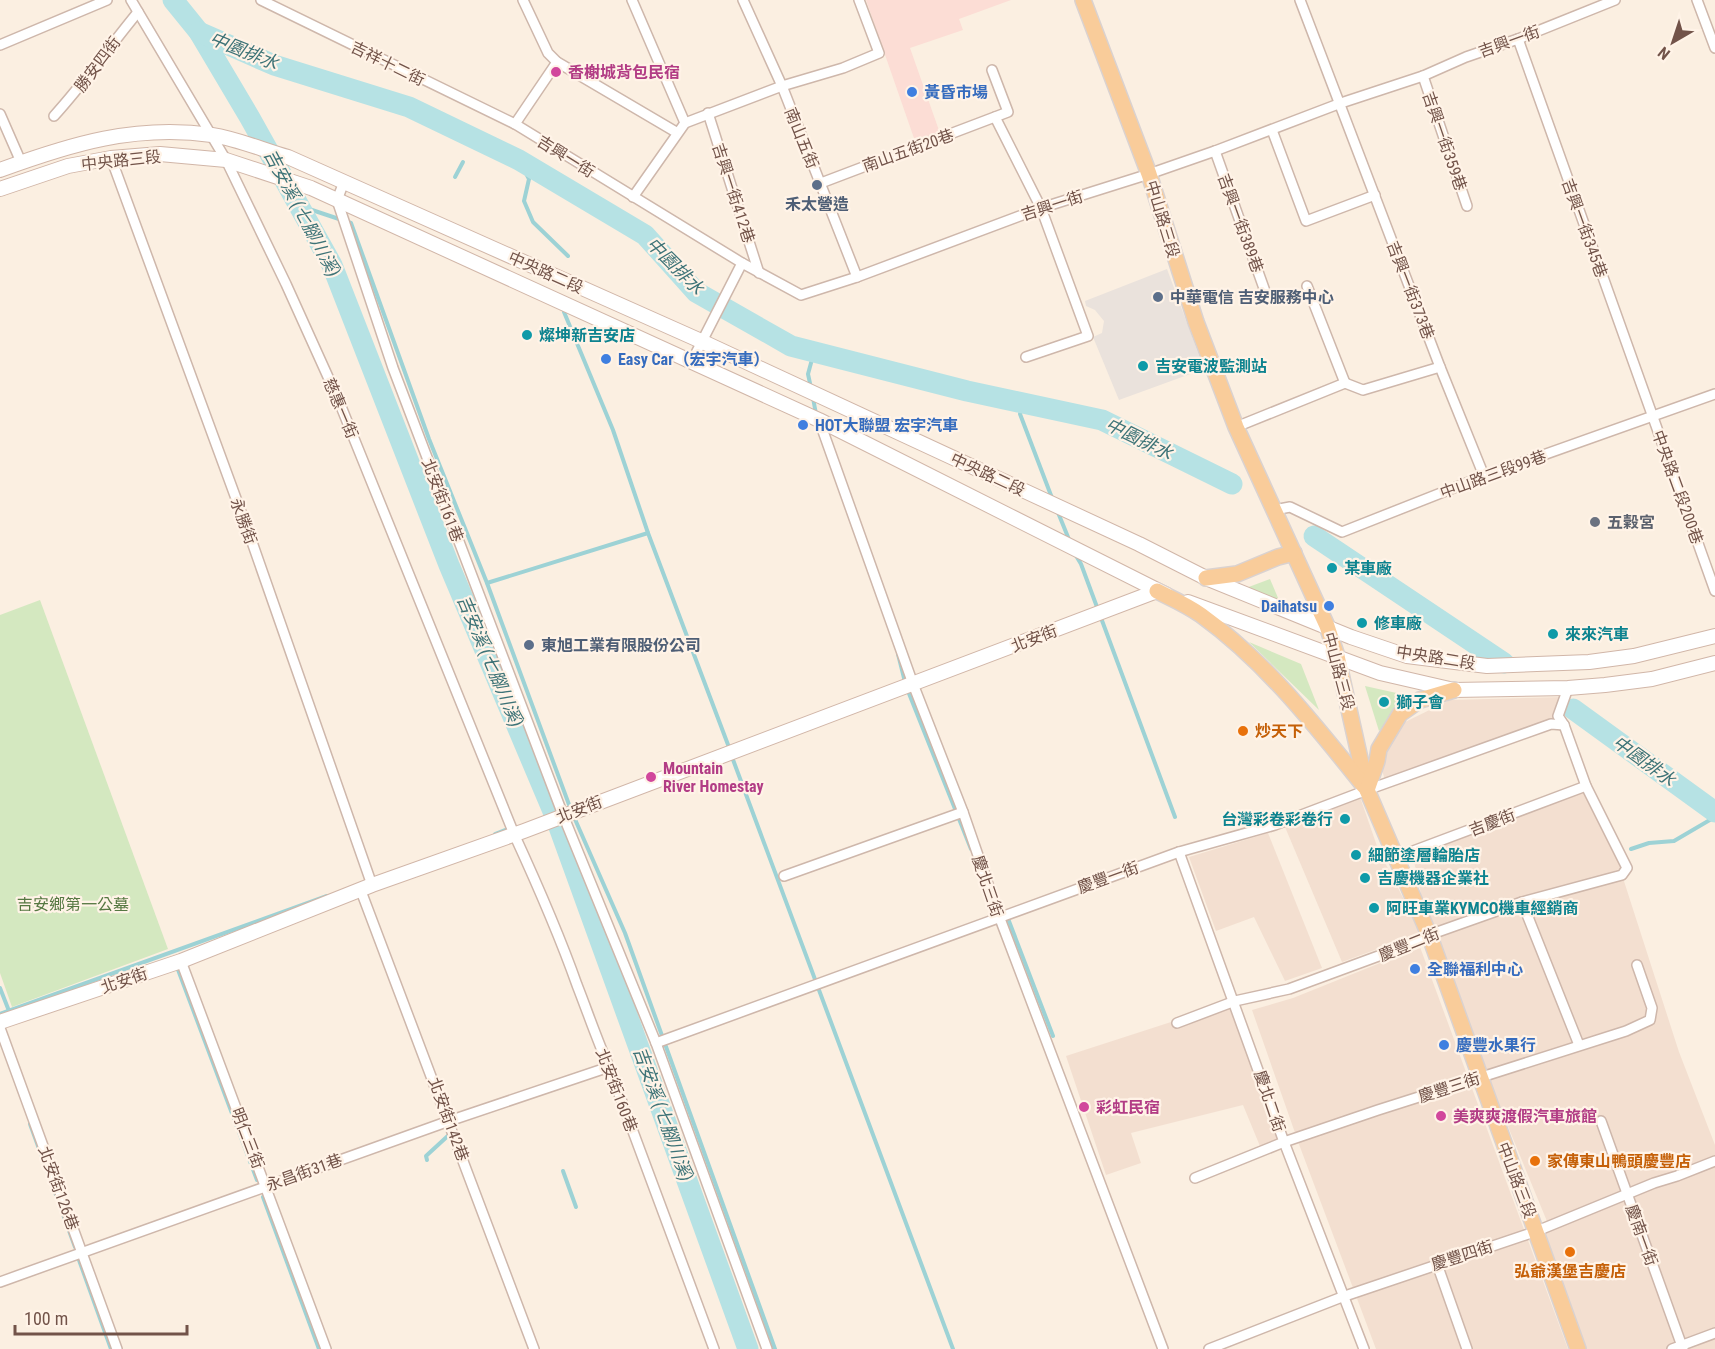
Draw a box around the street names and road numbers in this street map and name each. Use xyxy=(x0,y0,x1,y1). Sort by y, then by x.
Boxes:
street label: 吉興一街 xyxy=(1476,22,1542,61)
street label: 勝安四街 xyxy=(71,33,124,96)
street label: 吉祥十二街 xyxy=(348,37,428,90)
street label: 吉興一街359巷 xyxy=(1419,89,1470,193)
street label: 南山五街 xyxy=(781,105,822,171)
street label: 南山五街20巷 xyxy=(860,125,956,176)
street label: 吉興一街 xyxy=(534,131,598,181)
street label: 吉興一街412巷 xyxy=(708,141,759,245)
street label: 中央路三段 xyxy=(80,147,162,174)
street label: 吉興一街389巷 xyxy=(1214,171,1267,275)
street label: 吉興一街345巷 xyxy=(1558,176,1611,280)
street label: 中山路三段 xyxy=(1142,178,1183,260)
street label: 吉興一街 xyxy=(1019,187,1086,224)
street label: 吉興一街373巷 xyxy=(1383,238,1438,342)
street label: 中央路二段 xyxy=(505,248,586,297)
street label: 慈惠一街 xyxy=(319,375,362,441)
street label: 中央路二段200巷 xyxy=(1648,428,1707,547)
street label: 中山路三段99巷 xyxy=(1437,446,1549,503)
street label: 中央路二段 xyxy=(948,449,1028,500)
street label: 北安街161巷 xyxy=(418,456,467,545)
street label: 永勝街 xyxy=(226,495,261,547)
street label: 北安街 xyxy=(1008,621,1060,656)
street label: 中山路三段 xyxy=(1319,630,1358,712)
street label: 中央路二段 xyxy=(1395,642,1477,673)
street label: 北安街 xyxy=(553,792,605,827)
street label: 吉慶街 xyxy=(1466,805,1518,840)
street label: 慶北三街 xyxy=(968,853,1007,920)
street label: 慶豐一街 xyxy=(1075,858,1141,897)
street label: 慶豐二街 xyxy=(1376,924,1442,965)
street label: 北安街 xyxy=(98,964,150,997)
street label: 北安街160巷 xyxy=(592,1046,641,1135)
street label: 慶北二街 xyxy=(1250,1068,1289,1135)
street label: 慶豐三街 xyxy=(1416,1069,1483,1106)
street label: 北安街142巷 xyxy=(425,1075,472,1164)
street label: 明仁三街 xyxy=(227,1105,268,1171)
street label: 中山路三段 xyxy=(1493,1139,1540,1221)
street label: 北安街126巷 xyxy=(35,1144,82,1233)
street label: 永昌街31巷 xyxy=(263,1150,345,1195)
street label: 慶南一街 xyxy=(1622,1202,1661,1268)
street label: 慶豐四街 xyxy=(1429,1237,1496,1274)

